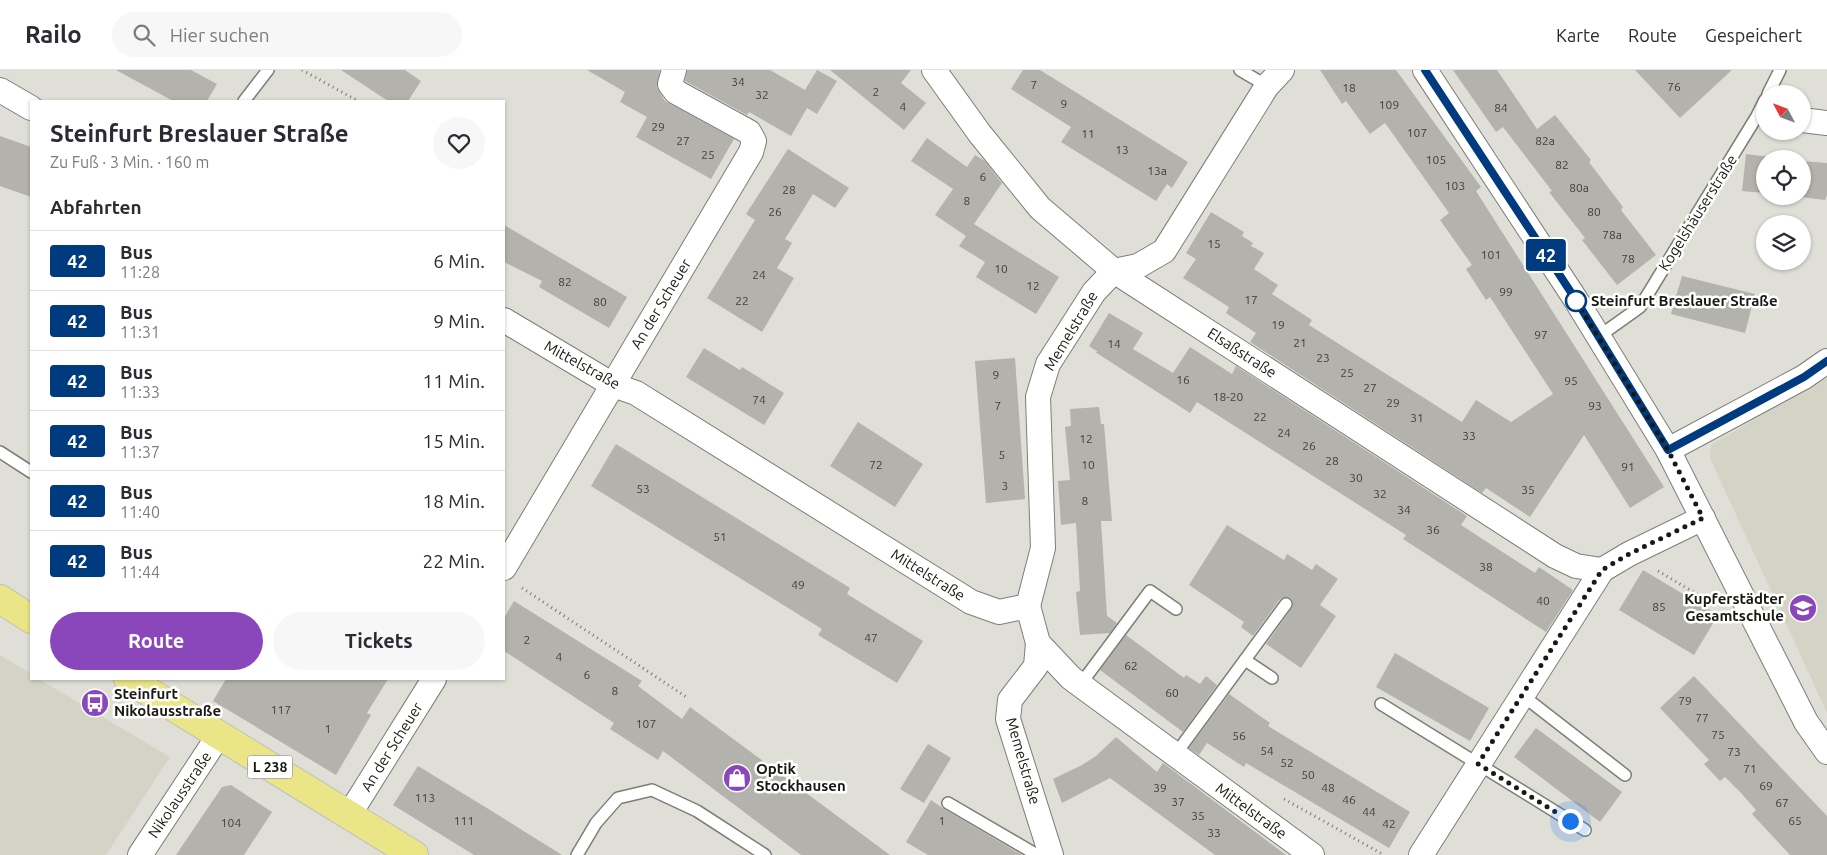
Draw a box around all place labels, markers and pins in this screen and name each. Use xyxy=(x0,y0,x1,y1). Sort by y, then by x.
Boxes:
marker: Steinfurt Breslauer Straße xyxy=(1565,290,1587,312)
place label: Steinfurt Breslauer Straße xyxy=(1591,292,1778,309)
place label: Kupferstädter Gesamtschule xyxy=(1684,590,1785,624)
school or university icon: Kupferstädter Gesamtschule xyxy=(1788,593,1818,623)
place label: Steinfurt Nikolausstraße xyxy=(114,685,221,719)
bus stop icon: Steinfurt Nikolausstraße xyxy=(80,688,110,718)
place label: Optik Stockhausen xyxy=(756,760,846,794)
shop icon: Optik Stockhausen xyxy=(722,763,752,793)

